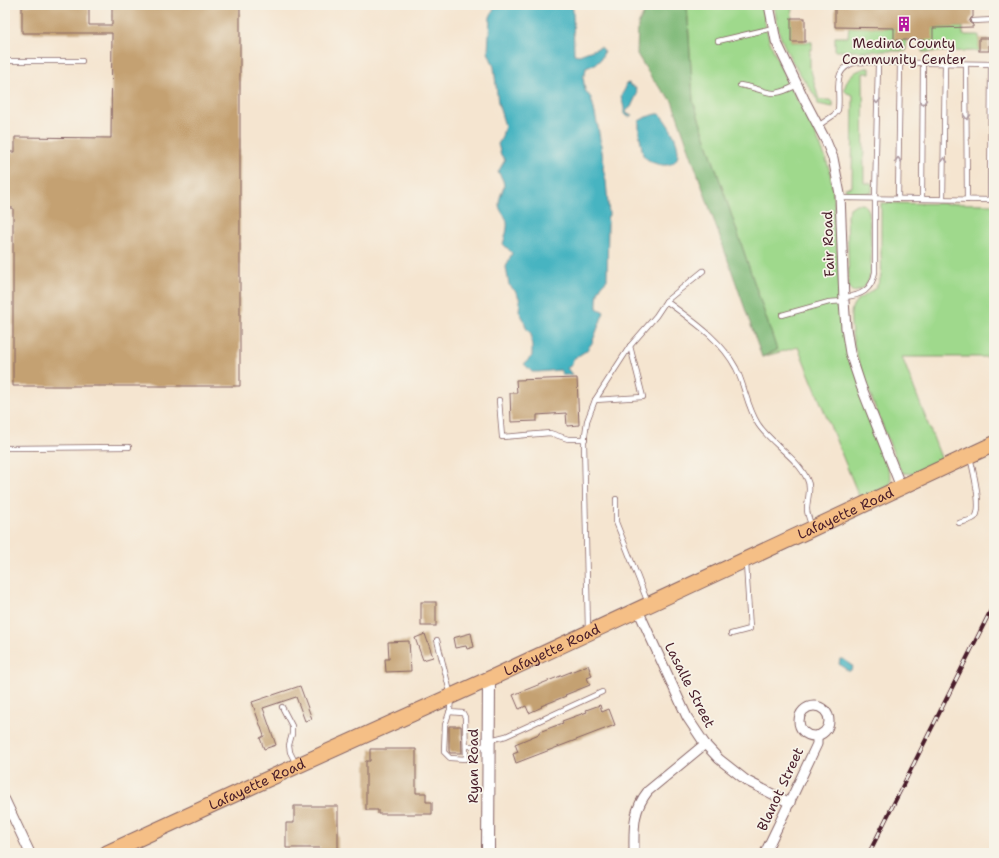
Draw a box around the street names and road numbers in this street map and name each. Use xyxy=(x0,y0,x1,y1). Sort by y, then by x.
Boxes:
street label: Fair Road xyxy=(818,211,838,277)
street label: Lafayette Road xyxy=(794,483,897,543)
street label: Lafayette Road xyxy=(501,620,603,680)
street label: Lasalle Street xyxy=(661,639,719,731)
street label: Ryan Road xyxy=(464,729,482,803)
street label: Blanot Street xyxy=(753,744,807,834)
street label: Lafayette Road xyxy=(206,754,308,814)

